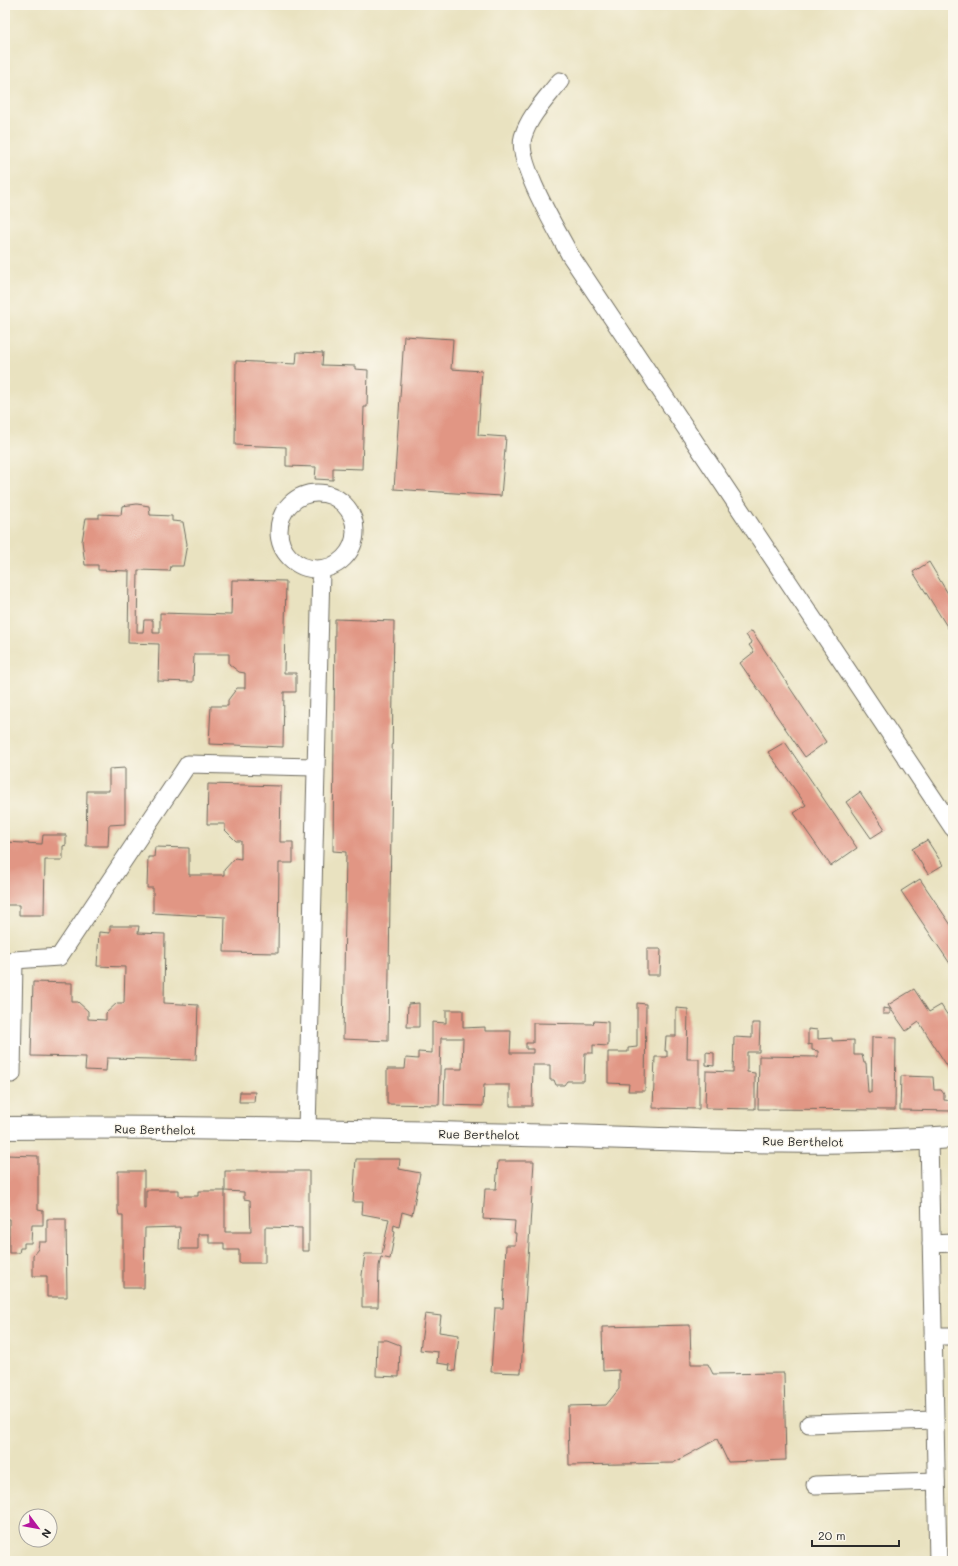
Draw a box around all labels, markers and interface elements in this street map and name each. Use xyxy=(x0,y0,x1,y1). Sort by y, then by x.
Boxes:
street label: Rue Berthelot xyxy=(114,1120,196,1138)
street label: Rue Berthelot xyxy=(438,1125,520,1143)
street label: Rue Berthelot xyxy=(762,1132,844,1150)
north arrow xyxy=(18,1508,58,1548)
scale bar xyxy=(812,1522,899,1548)
text: N xyxy=(38,1526,55,1541)
text: 20 m xyxy=(818,1527,846,1543)

